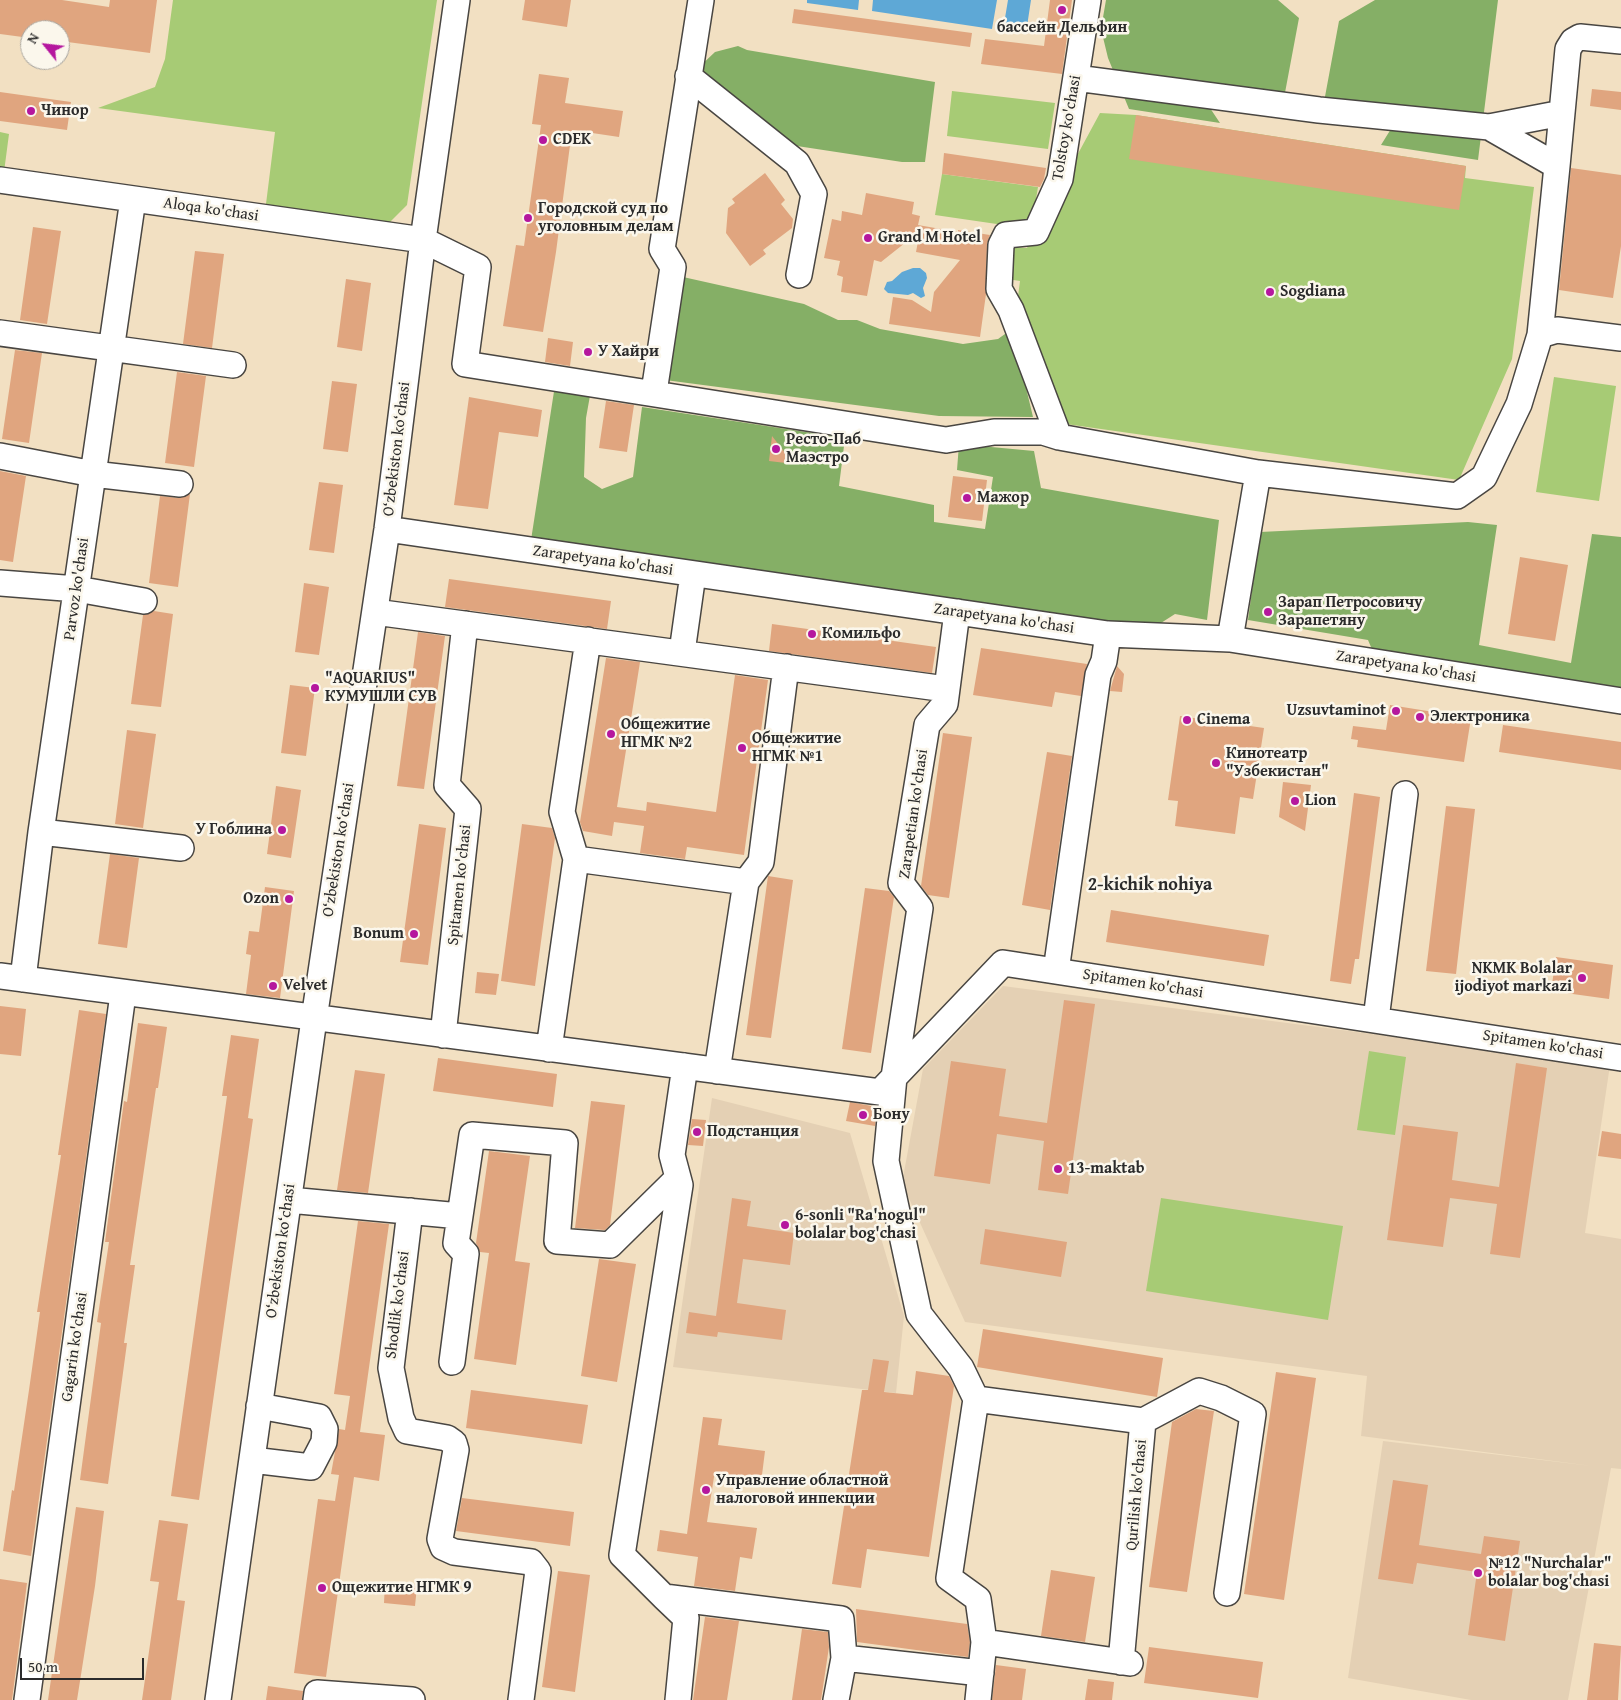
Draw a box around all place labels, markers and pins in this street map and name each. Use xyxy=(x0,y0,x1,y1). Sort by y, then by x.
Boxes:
marker: бассейн Дельфин xyxy=(1056,4,1068,16)
place label: бассейн Дельфин xyxy=(997,18,1127,38)
place label: Чинор xyxy=(41,101,89,121)
marker: Чинор xyxy=(25,105,37,117)
place label: CDEK xyxy=(553,130,591,150)
marker: CDEK xyxy=(537,134,549,146)
place label: Городской суд по уголовным делам xyxy=(538,199,674,237)
marker: Городской суд по уголовным делам xyxy=(522,212,534,224)
place label: Grand M Hotel xyxy=(878,228,981,248)
marker: Grand M Hotel xyxy=(862,232,874,244)
place label: Sogdiana xyxy=(1280,282,1345,302)
marker: Sogdiana xyxy=(1264,286,1276,298)
place label: У Хайри xyxy=(598,342,659,362)
marker: У Хайри xyxy=(582,346,594,358)
place label: Ресто-Паб Маэстро xyxy=(786,430,861,468)
marker: Ресто-Паб Маэстро xyxy=(770,443,782,455)
place label: Мажор xyxy=(977,488,1029,508)
marker: Мажор xyxy=(961,492,973,504)
place label: Зарап Петросовичу Зарапетяну xyxy=(1278,593,1422,631)
marker: Зарап Петросовичу Зарапетяну xyxy=(1262,606,1274,618)
place label: Комильфо xyxy=(822,624,901,644)
marker: Комильфо xyxy=(806,628,818,640)
place label: "AQUARIUS" КУМУШЛИ СУВ xyxy=(325,669,437,707)
marker: "AQUARIUS" КУМУШЛИ СУВ xyxy=(309,682,321,694)
place label: Uzsuvtaminot xyxy=(1286,701,1386,721)
marker: Uzsuvtaminot xyxy=(1390,705,1402,717)
place label: Электроника xyxy=(1430,707,1530,727)
place label: Cinema xyxy=(1197,710,1250,730)
marker: Электроника xyxy=(1414,711,1426,723)
marker: Cinema xyxy=(1181,714,1193,726)
place label: Общежитие НГМК №2 xyxy=(621,715,710,753)
marker: Общежитие НГМК №2 xyxy=(605,728,617,740)
place label: Общежитие НГМК №1 xyxy=(752,729,841,767)
marker: Общежитие НГМК №1 xyxy=(736,742,748,754)
place label: Кинотеатр "Узбекистан" xyxy=(1226,744,1329,782)
marker: Кинотеатр "Узбекистан" xyxy=(1210,757,1222,769)
place label: Lion xyxy=(1305,791,1336,811)
marker: Lion xyxy=(1289,795,1301,807)
place label: У Гоблина xyxy=(196,820,272,840)
marker: У Гоблина xyxy=(276,824,288,836)
place label: Ozon xyxy=(243,889,279,909)
marker: Ozon xyxy=(283,893,295,905)
place label: Bonum xyxy=(353,924,404,944)
marker: Bonum xyxy=(408,928,420,940)
place label: NKMK Bolalar ijodiyot markazi xyxy=(1454,959,1572,997)
marker: NKMK Bolalar ijodiyot markazi xyxy=(1576,972,1588,984)
place label: Velvet xyxy=(283,976,327,996)
marker: Velvet xyxy=(267,980,279,992)
place label: Бону xyxy=(873,1105,910,1125)
marker: Бону xyxy=(857,1109,869,1121)
place label: Подстанция xyxy=(707,1122,799,1142)
marker: Подстанция xyxy=(691,1126,703,1138)
place label: 13-maktab xyxy=(1068,1159,1144,1179)
marker: 13-maktab xyxy=(1052,1163,1064,1175)
place label: 6-sonli "Ra'nogul" bolalar bog'chasi xyxy=(795,1206,926,1244)
marker: 6-sonli "Ra'nogul" bolalar bog'chasi xyxy=(779,1219,791,1231)
place label: Управление областной налоговой инпекции xyxy=(716,1471,889,1509)
marker: Управление областной налоговой инпекции xyxy=(700,1484,712,1496)
place label: №12 "Nurchalar" bolalar bog'chasi xyxy=(1488,1554,1612,1592)
marker: №12 "Nurchalar" bolalar bog'chasi xyxy=(1472,1567,1484,1579)
place label: Ощежитие НГМК 9 xyxy=(332,1578,472,1598)
marker: Ощежитие НГМК 9 xyxy=(316,1582,328,1594)

